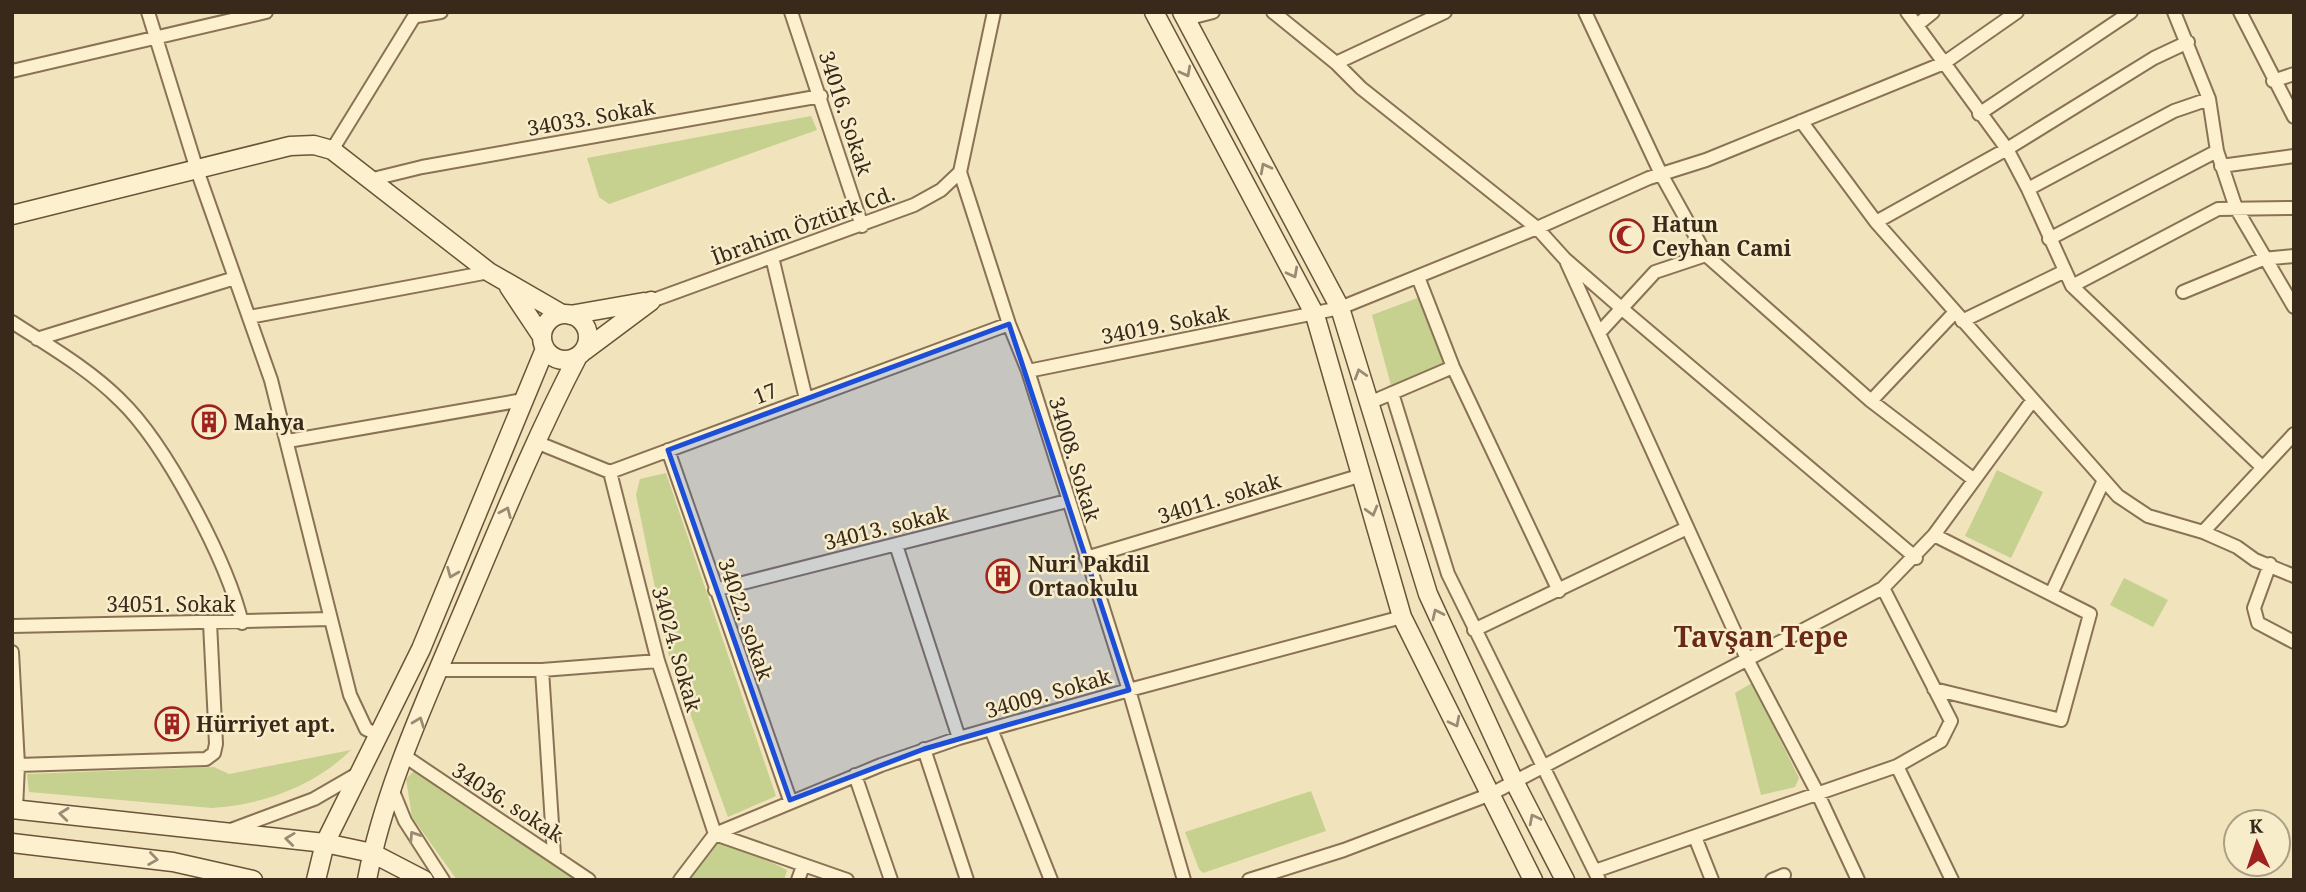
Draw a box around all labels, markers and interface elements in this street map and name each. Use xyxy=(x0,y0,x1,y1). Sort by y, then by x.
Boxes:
street label: 34016. Sokak xyxy=(813,47,880,180)
one-way arrow xyxy=(1178,65,1191,78)
street label: 34033. Sokak xyxy=(525,92,658,142)
one-way arrow xyxy=(1260,163,1273,175)
street label: İbrahim Öztürk Cd. xyxy=(708,179,898,271)
place label: Hatun Ceyhan Cami xyxy=(1652,210,1792,262)
mosque icon: Hatun Ceyhan Cami xyxy=(1608,217,1646,255)
one-way arrow xyxy=(1285,266,1298,278)
street label: 34019. Sokak xyxy=(1099,298,1232,350)
one-way arrow xyxy=(1354,368,1369,380)
street label: 17 xyxy=(749,376,781,410)
street label: 34008. Sokak xyxy=(1043,393,1108,526)
building icon: Mahya xyxy=(190,403,228,441)
place label: Mahya xyxy=(234,408,305,436)
street label: 34011. sokak xyxy=(1154,466,1285,530)
street label: 34013. sokak xyxy=(821,498,952,556)
one-way arrow xyxy=(1364,505,1379,517)
one-way arrow xyxy=(498,507,512,519)
place label: Nuri Pakdil Ortaokulu xyxy=(1028,550,1150,602)
street label: 34022. sokak xyxy=(712,554,780,684)
building icon: Nuri Pakdil Ortaokulu xyxy=(984,557,1022,595)
one-way arrow xyxy=(446,566,460,578)
street label: 34024. Sokak xyxy=(646,583,708,716)
street label: 34051. Sokak xyxy=(106,590,236,618)
one-way arrow xyxy=(1431,608,1445,621)
district label: Tavşan Tepe xyxy=(1674,617,1848,655)
street label: 34009. Sokak xyxy=(982,662,1115,724)
building icon: Hürriyet apt. xyxy=(153,705,191,743)
place label: Hürriyet apt. xyxy=(196,710,336,738)
one-way arrow xyxy=(1447,715,1461,727)
one-way arrow xyxy=(411,717,425,729)
street label: 34036. sokak xyxy=(447,756,570,849)
one-way arrow xyxy=(58,807,69,822)
north arrow xyxy=(2222,808,2292,878)
text: K xyxy=(2248,813,2264,839)
one-way arrow xyxy=(1529,814,1542,826)
one-way arrow xyxy=(284,831,296,846)
one-way arrow xyxy=(410,831,423,844)
one-way arrow xyxy=(147,851,159,866)

